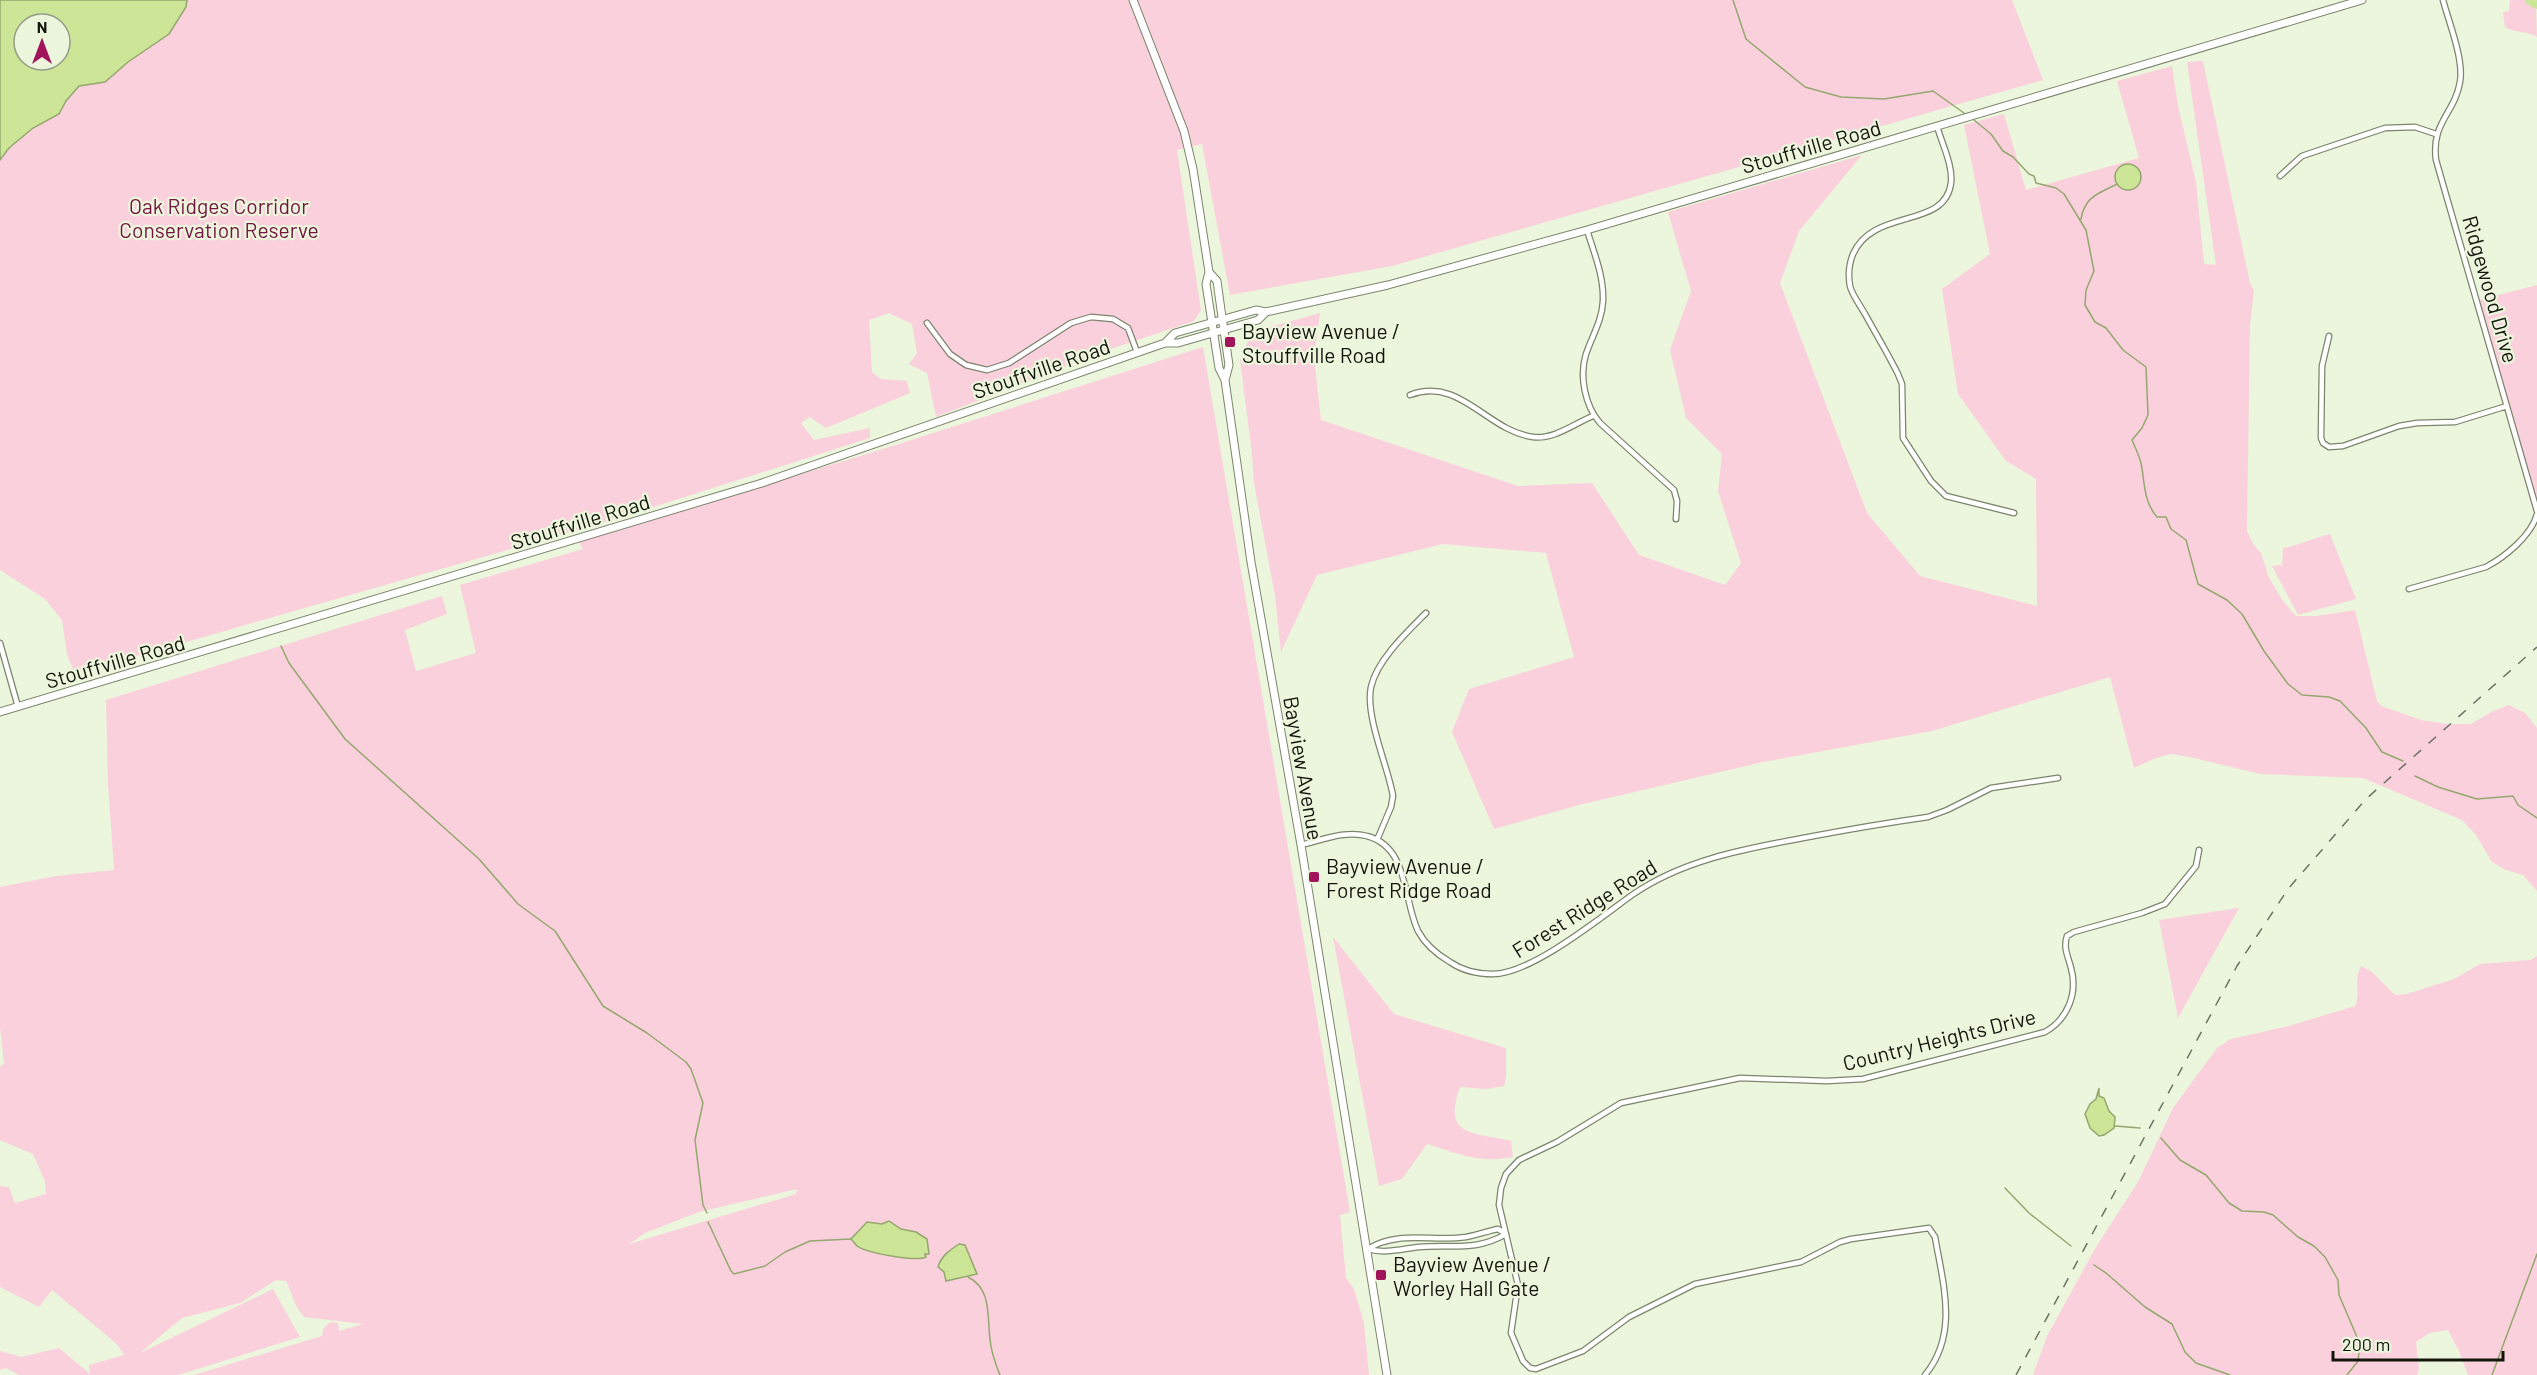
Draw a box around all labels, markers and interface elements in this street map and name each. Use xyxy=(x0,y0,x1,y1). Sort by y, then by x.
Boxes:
north arrow xyxy=(12,12,72,72)
text: N xyxy=(37,17,47,36)
street label: Stouffville Road xyxy=(1738,114,1884,178)
park label: Oak Ridges Corridor Conservation Reserve xyxy=(119,193,319,242)
street label: Ridgewood Drive xyxy=(2458,213,2524,365)
place label: Bayview Avenue / Stouffville Road xyxy=(1242,318,1400,367)
street label: Stouffville Road xyxy=(969,333,1113,403)
marker: Bayview Avenue / Stouffville Road xyxy=(1223,335,1237,349)
street label: Stouffville Road xyxy=(507,488,653,554)
street label: Stouffville Road xyxy=(42,629,188,693)
street label: Bayview Avenue xyxy=(1279,694,1329,842)
place label: Bayview Avenue / Forest Ridge Road xyxy=(1326,853,1492,902)
street label: Forest Ridge Road xyxy=(1507,853,1661,963)
marker: Bayview Avenue / Forest Ridge Road xyxy=(1307,870,1321,884)
street label: Country Heights Drive xyxy=(1840,1003,2038,1075)
place label: Bayview Avenue / Worley Hall Gate xyxy=(1393,1251,1551,1300)
marker: Bayview Avenue / Worley Hall Gate xyxy=(1374,1268,1388,1282)
scale bar xyxy=(2333,1324,2502,1362)
text: 200 m xyxy=(2342,1333,2390,1355)

